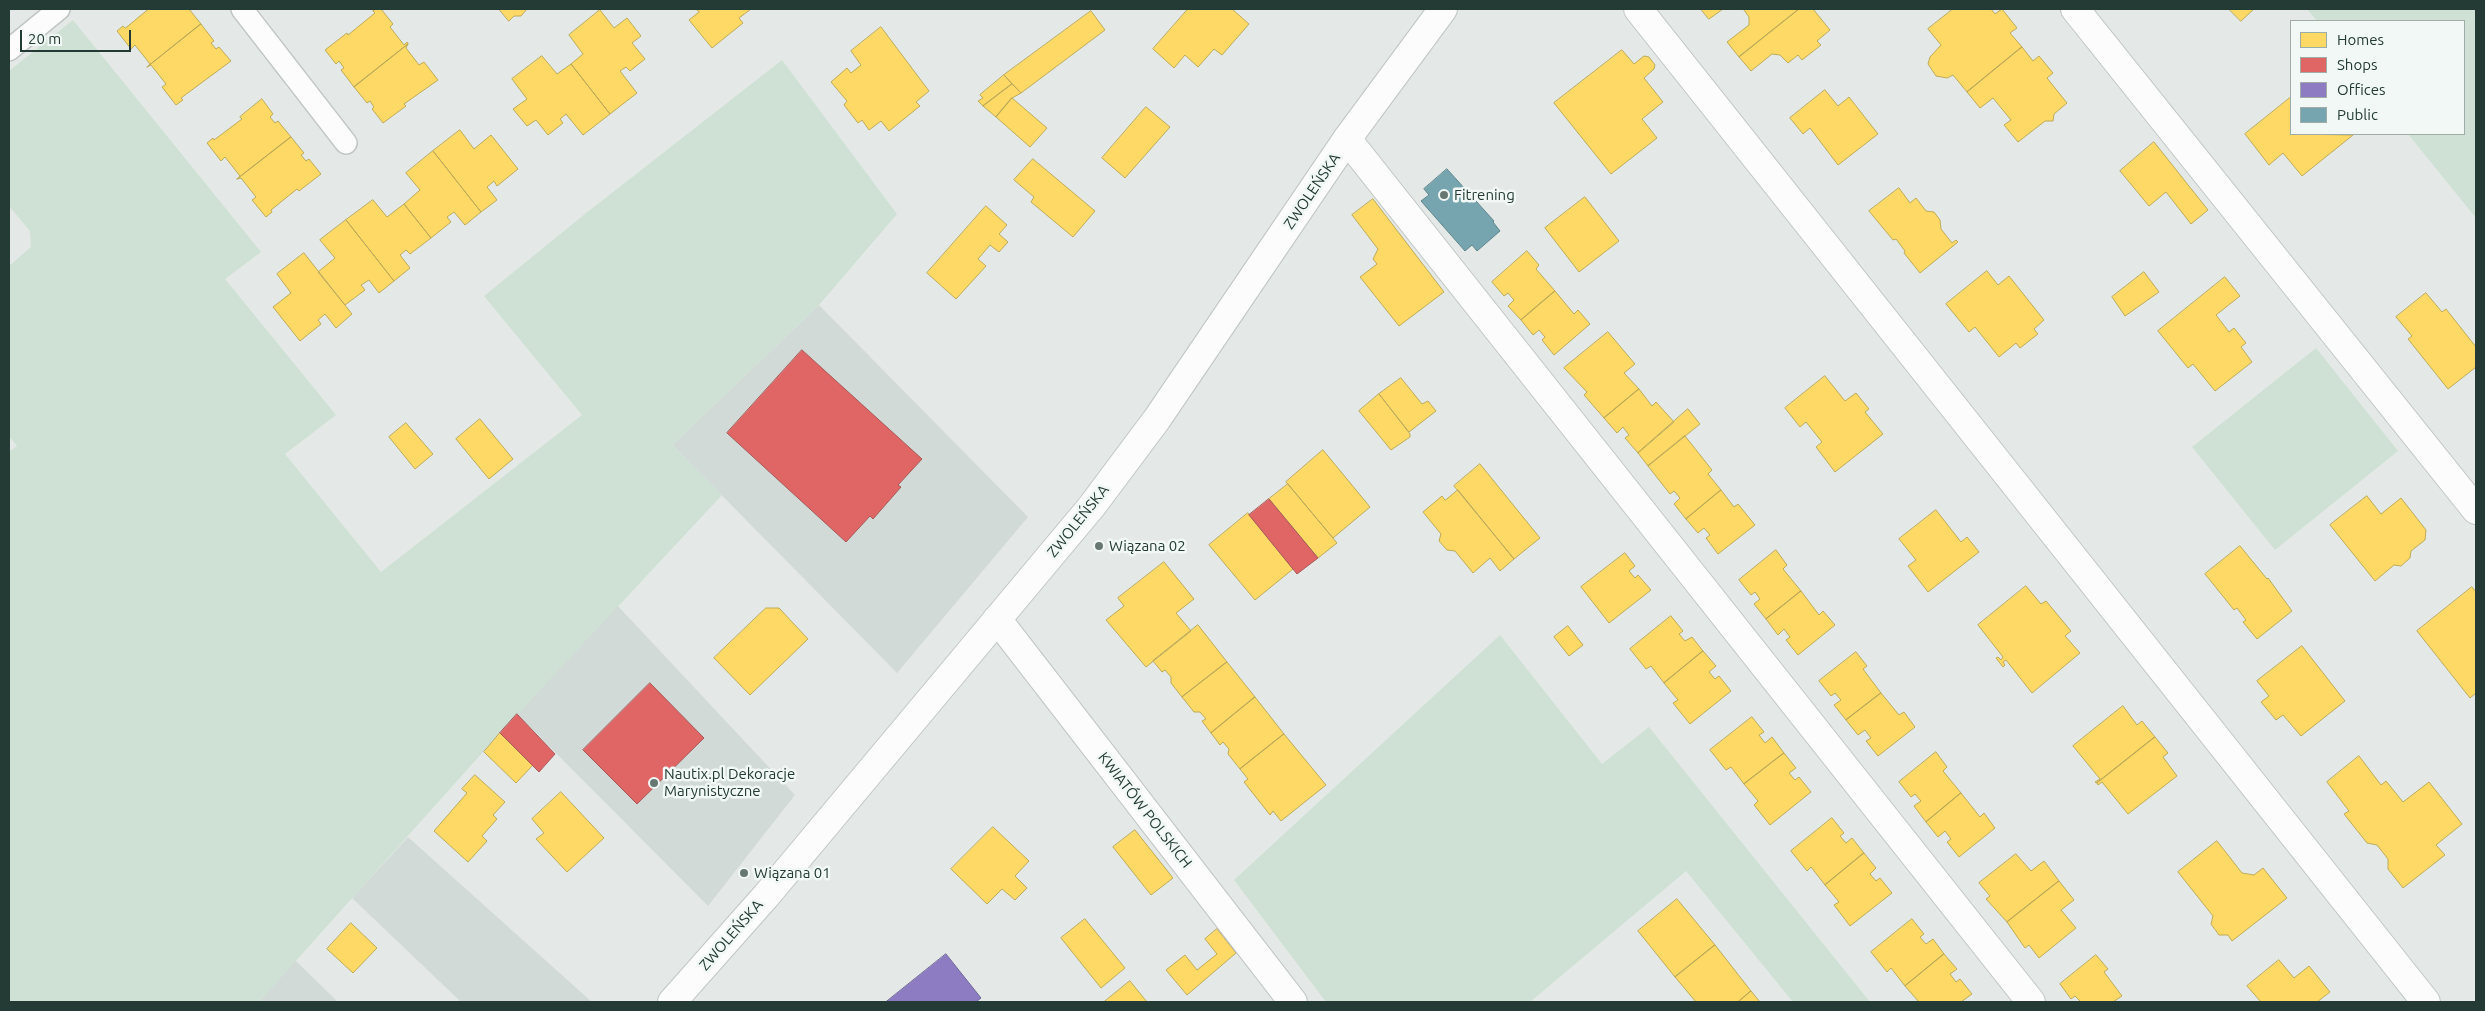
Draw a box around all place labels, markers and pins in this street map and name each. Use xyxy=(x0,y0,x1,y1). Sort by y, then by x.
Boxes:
place label: Fitrening xyxy=(1454,186,1515,204)
marker: Fitrening xyxy=(1438,189,1450,201)
place label: Wiązana 02 xyxy=(1109,537,1186,555)
marker: Wiązana 02 xyxy=(1093,540,1105,552)
place label: Nautix.pl Dekoracje Marynistyczne xyxy=(664,765,795,800)
marker: Nautix.pl Dekoracje Marynistyczne xyxy=(648,777,660,789)
place label: Wiązana 01 xyxy=(754,864,831,882)
marker: Wiązana 01 xyxy=(738,867,750,879)

